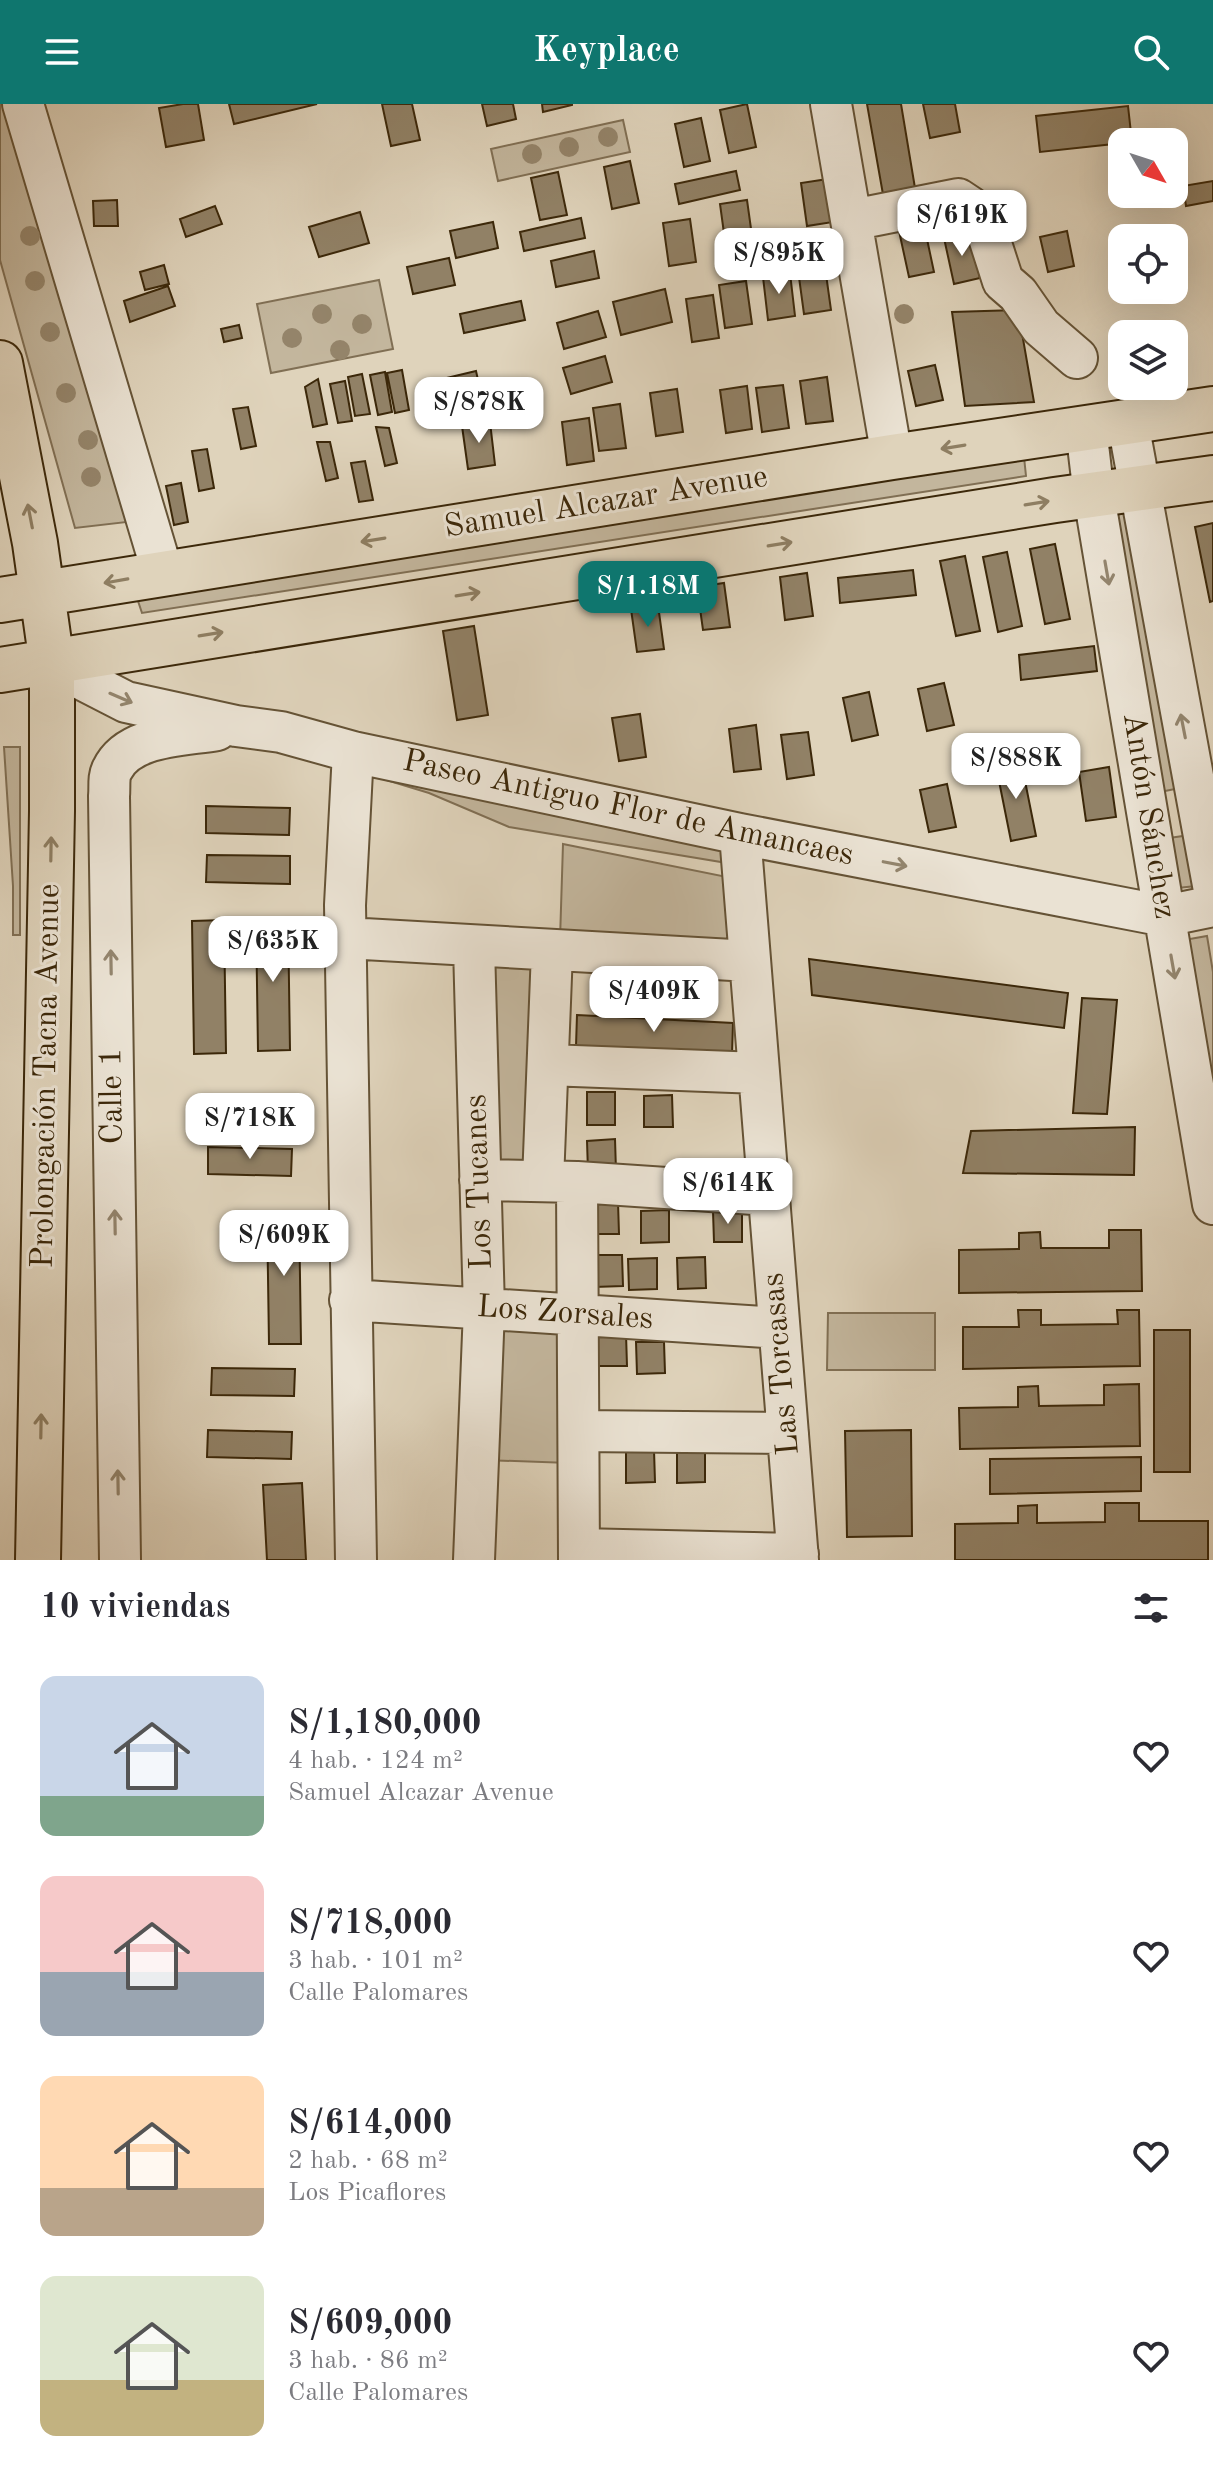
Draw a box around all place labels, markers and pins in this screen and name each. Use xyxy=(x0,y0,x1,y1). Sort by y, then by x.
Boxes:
pin: S/619K xyxy=(897,190,1027,258)
pin: S/895K xyxy=(714,228,844,296)
pin: S/878K xyxy=(414,377,544,445)
pin: S/1.18M xyxy=(574,561,722,629)
pin: S/888K xyxy=(951,733,1081,801)
pin: S/635K xyxy=(208,916,338,984)
pin: S/409K xyxy=(589,966,719,1034)
pin: S/718K xyxy=(185,1093,315,1161)
pin: S/614K xyxy=(663,1158,793,1226)
pin: S/609K xyxy=(219,1210,349,1278)

